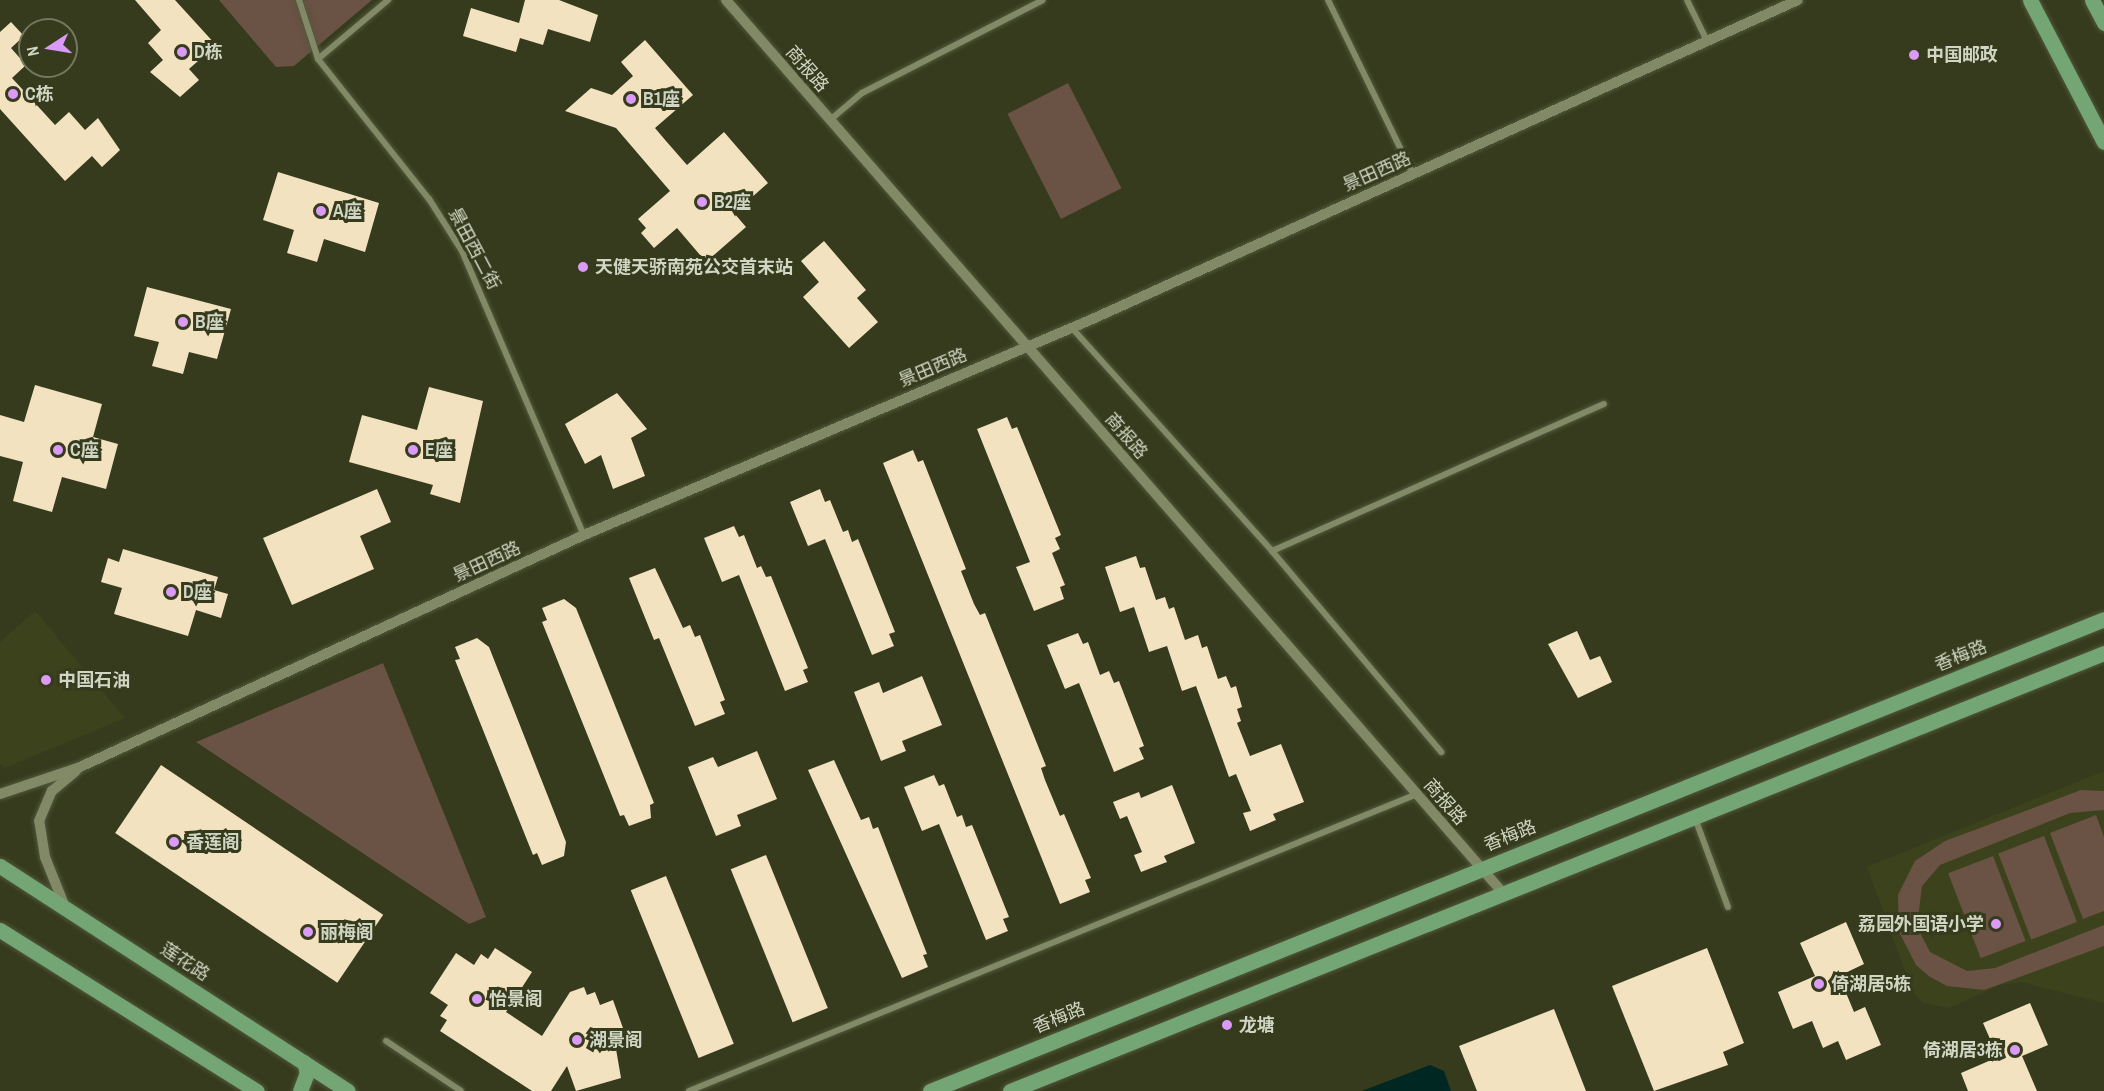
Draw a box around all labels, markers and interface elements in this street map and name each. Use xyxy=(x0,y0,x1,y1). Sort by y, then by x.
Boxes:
north arrow xyxy=(18,18,78,78)
place label: D栋 xyxy=(194,41,223,63)
street label: 商报路 xyxy=(781,42,833,96)
text: N xyxy=(21,44,44,58)
place label: 中国邮政 xyxy=(1926,44,1998,66)
marker: D栋 xyxy=(175,45,189,59)
marker: 中国邮政 xyxy=(1907,48,1921,62)
place label: C栋 xyxy=(25,83,54,105)
marker: C栋 xyxy=(6,87,20,101)
place label: B1座 xyxy=(643,88,680,110)
marker: B1座 xyxy=(624,92,638,106)
street label: 景田西路 xyxy=(1340,147,1414,197)
place label: B2座 xyxy=(714,191,751,213)
marker: B2座 xyxy=(695,195,709,209)
place label: A座 xyxy=(333,200,362,222)
marker: A座 xyxy=(314,204,328,218)
street label: 景田西二街 xyxy=(443,204,505,294)
place label: 天健天骄南苑公交首末站 xyxy=(595,256,793,278)
marker: 天健天骄南苑公交首末站 xyxy=(576,260,590,274)
place label: B座 xyxy=(195,311,224,333)
marker: B座 xyxy=(176,315,190,329)
street label: 景田西路 xyxy=(896,344,970,392)
street label: 商报路 xyxy=(1100,409,1152,463)
place label: C座 xyxy=(70,439,99,461)
place label: E座 xyxy=(425,439,453,461)
marker: C座 xyxy=(51,443,65,457)
marker: E座 xyxy=(406,443,420,457)
street label: 景田西路 xyxy=(450,537,524,587)
place label: D座 xyxy=(183,581,212,603)
marker: D座 xyxy=(164,585,178,599)
street label: 香梅路 xyxy=(1932,636,1990,676)
place label: 中国石油 xyxy=(58,669,130,691)
marker: 中国石油 xyxy=(39,673,53,687)
street label: 商报路 xyxy=(1419,775,1471,829)
street label: 香梅路 xyxy=(1481,816,1539,856)
place label: 香莲阁 xyxy=(186,831,240,853)
marker: 香莲阁 xyxy=(167,835,181,849)
place label: 荔园外国语小学 xyxy=(1858,913,1984,935)
marker: 荔园外国语小学 xyxy=(1989,917,2003,931)
place label: 丽梅阁 xyxy=(320,921,374,943)
marker: 丽梅阁 xyxy=(301,925,315,939)
street label: 莲花路 xyxy=(156,938,214,986)
place label: 倚湖居5栋 xyxy=(1831,973,1911,995)
marker: 倚湖居5栋 xyxy=(1812,977,1826,991)
place label: 怡景阁 xyxy=(489,988,543,1010)
marker: 怡景阁 xyxy=(470,992,484,1006)
street label: 香梅路 xyxy=(1030,998,1088,1038)
place label: 龙塘 xyxy=(1239,1014,1275,1036)
marker: 龙塘 xyxy=(1220,1018,1234,1032)
place label: 湖景阁 xyxy=(589,1029,643,1051)
marker: 湖景阁 xyxy=(570,1033,584,1047)
place label: 倚湖居3栋 xyxy=(1923,1039,2003,1061)
marker: 倚湖居3栋 xyxy=(2008,1043,2022,1057)

